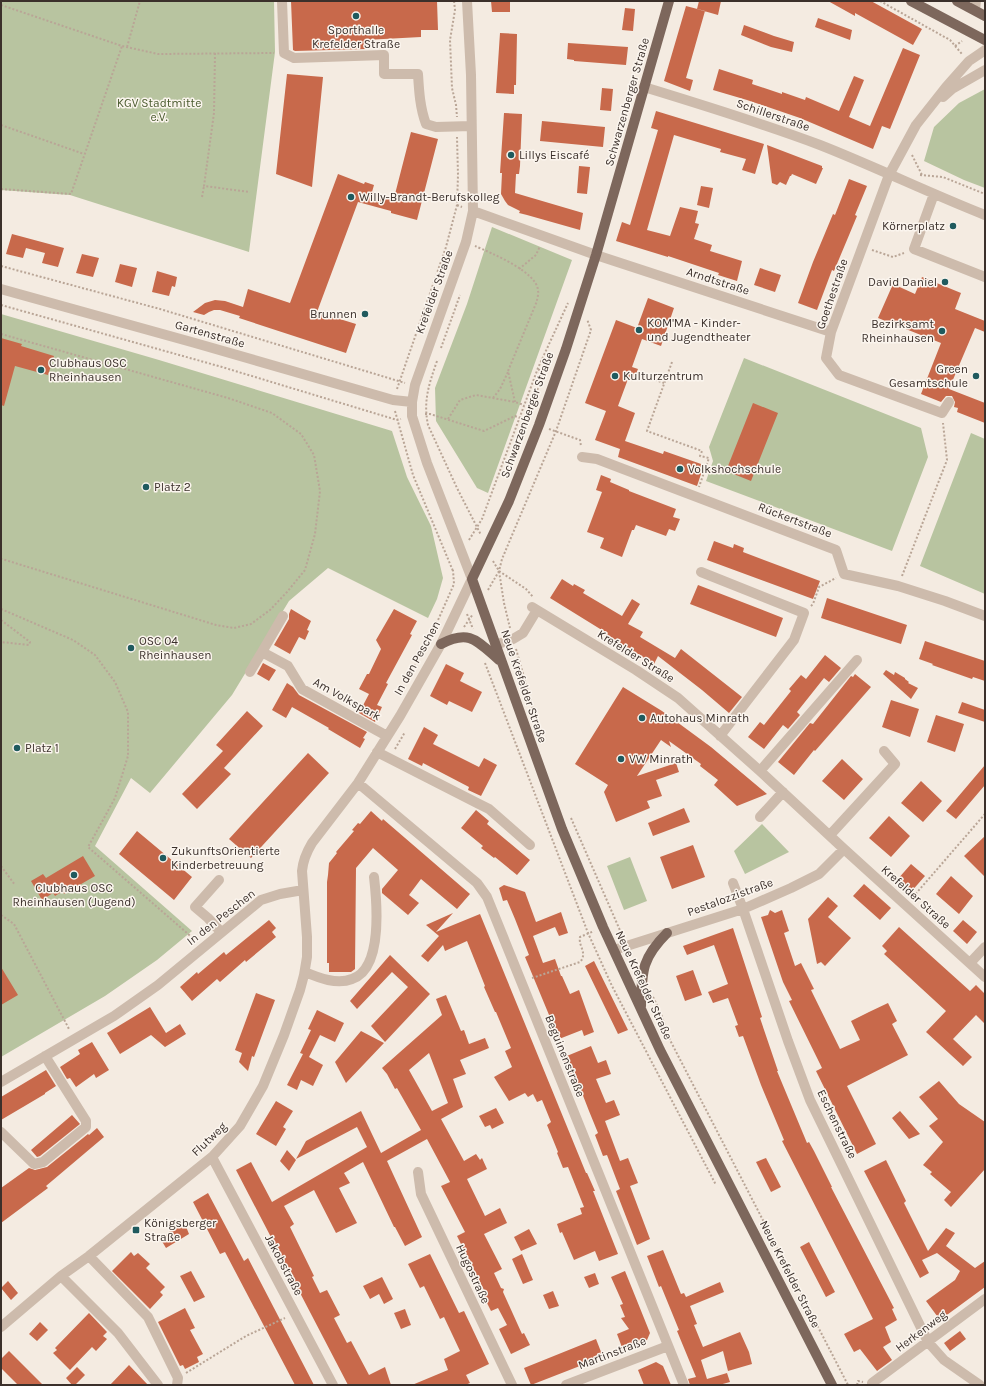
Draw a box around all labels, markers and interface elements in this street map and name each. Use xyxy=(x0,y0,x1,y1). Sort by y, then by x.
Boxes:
marker: Sporthalle Krefelder Straße xyxy=(351,11,361,21)
place label: Sporthalle Krefelder Straße xyxy=(312,23,400,51)
street label: Schwarzenberger Straße xyxy=(602,36,652,168)
park label: KGV Stadtmitte e.V. xyxy=(117,96,201,124)
street label: Schillerstraße xyxy=(734,96,812,134)
place label: Lillys Eiscafé xyxy=(519,148,589,162)
marker: Lillys Eiscafé xyxy=(506,150,516,160)
place label: Willy-Brandt-Berufskolleg xyxy=(359,190,500,204)
marker: Willy-Brandt-Berufskolleg xyxy=(346,192,356,202)
place label: Körnerplatz xyxy=(882,219,945,233)
marker: Körnerplatz xyxy=(948,221,958,231)
street label: Krefelder Straße xyxy=(412,248,456,336)
street label: Goethestraße xyxy=(813,257,851,331)
street label: Arndtstraße xyxy=(685,264,751,298)
place label: David Daniel xyxy=(868,275,937,289)
marker: David Daniel xyxy=(940,277,950,287)
place label: Brunnen xyxy=(310,307,357,321)
marker: Brunnen xyxy=(360,309,370,319)
place label: KOM'MA - Kinder- und Jugendtheater xyxy=(647,316,751,344)
street label: Gartenstraße xyxy=(174,317,246,351)
place label: Bezirksamt Rheinhausen xyxy=(862,317,934,345)
marker: KOM'MA - Kinder- und Jugendtheater xyxy=(634,325,644,335)
marker: Bezirksamt Rheinhausen xyxy=(937,326,947,336)
street label: Schwarzenberger Straße xyxy=(498,350,556,480)
place label: Clubhaus OSC Rheinhausen xyxy=(49,356,127,384)
place label: Green Gesamtschule xyxy=(889,362,968,390)
marker: Clubhaus OSC Rheinhausen xyxy=(36,365,46,375)
place label: Kulturzentrum xyxy=(623,369,703,383)
marker: Kulturzentrum xyxy=(610,371,620,381)
marker: Green Gesamtschule xyxy=(971,371,981,381)
place label: Volkshochschule xyxy=(688,462,781,476)
marker: Volkshochschule xyxy=(675,464,685,474)
place label: Platz 2 xyxy=(154,480,191,494)
marker: Platz 2 xyxy=(141,482,151,492)
street label: Rückertstraße xyxy=(756,500,834,540)
street label: In den Peschen xyxy=(391,618,443,698)
street label: Krefelder Straße xyxy=(595,627,677,685)
street label: Neue Krefelder Straße xyxy=(498,628,550,744)
place label: OSC 04 Rheinhausen xyxy=(139,634,211,662)
marker: OSC 04 Rheinhausen xyxy=(126,643,136,653)
street label: Am Volkspark xyxy=(311,675,383,723)
place label: Autohaus Minrath xyxy=(650,711,749,725)
marker: Autohaus Minrath xyxy=(637,713,647,723)
place label: Platz 1 xyxy=(25,741,59,755)
marker: Platz 1 xyxy=(12,743,22,753)
place label: VW Minrath xyxy=(629,752,693,766)
marker: VW Minrath xyxy=(616,754,626,764)
place label: ZukunftsOrientierte Kinderbetreuung xyxy=(171,844,280,872)
marker: ZukunftsOrientierte Kinderbetreuung xyxy=(158,853,168,863)
street label: Krefelder Straße xyxy=(879,862,953,932)
marker: Clubhaus OSC Rheinhausen (Jugend) xyxy=(69,870,79,880)
street label: Pestalozzistraße xyxy=(685,875,775,919)
place label: Clubhaus OSC Rheinhausen (Jugend) xyxy=(12,881,136,909)
street label: In den Peschen xyxy=(184,886,258,948)
street label: Neue Krefelder Straße xyxy=(613,928,675,1042)
street label: Beguinenstraße xyxy=(542,1013,588,1099)
street label: Eschenstraße xyxy=(814,1087,860,1161)
street label: Flutweg xyxy=(189,1119,230,1159)
place label: Königsberger Straße xyxy=(144,1216,217,1244)
street label: Neue Krefelder Straße xyxy=(757,1218,823,1330)
marker: Königsberger Straße xyxy=(131,1225,141,1235)
street label: Jakobstraße xyxy=(262,1232,306,1298)
street label: Hugostraße xyxy=(453,1242,493,1306)
street label: Herkenweg xyxy=(893,1307,949,1355)
street label: Martinstraße xyxy=(576,1334,648,1372)

